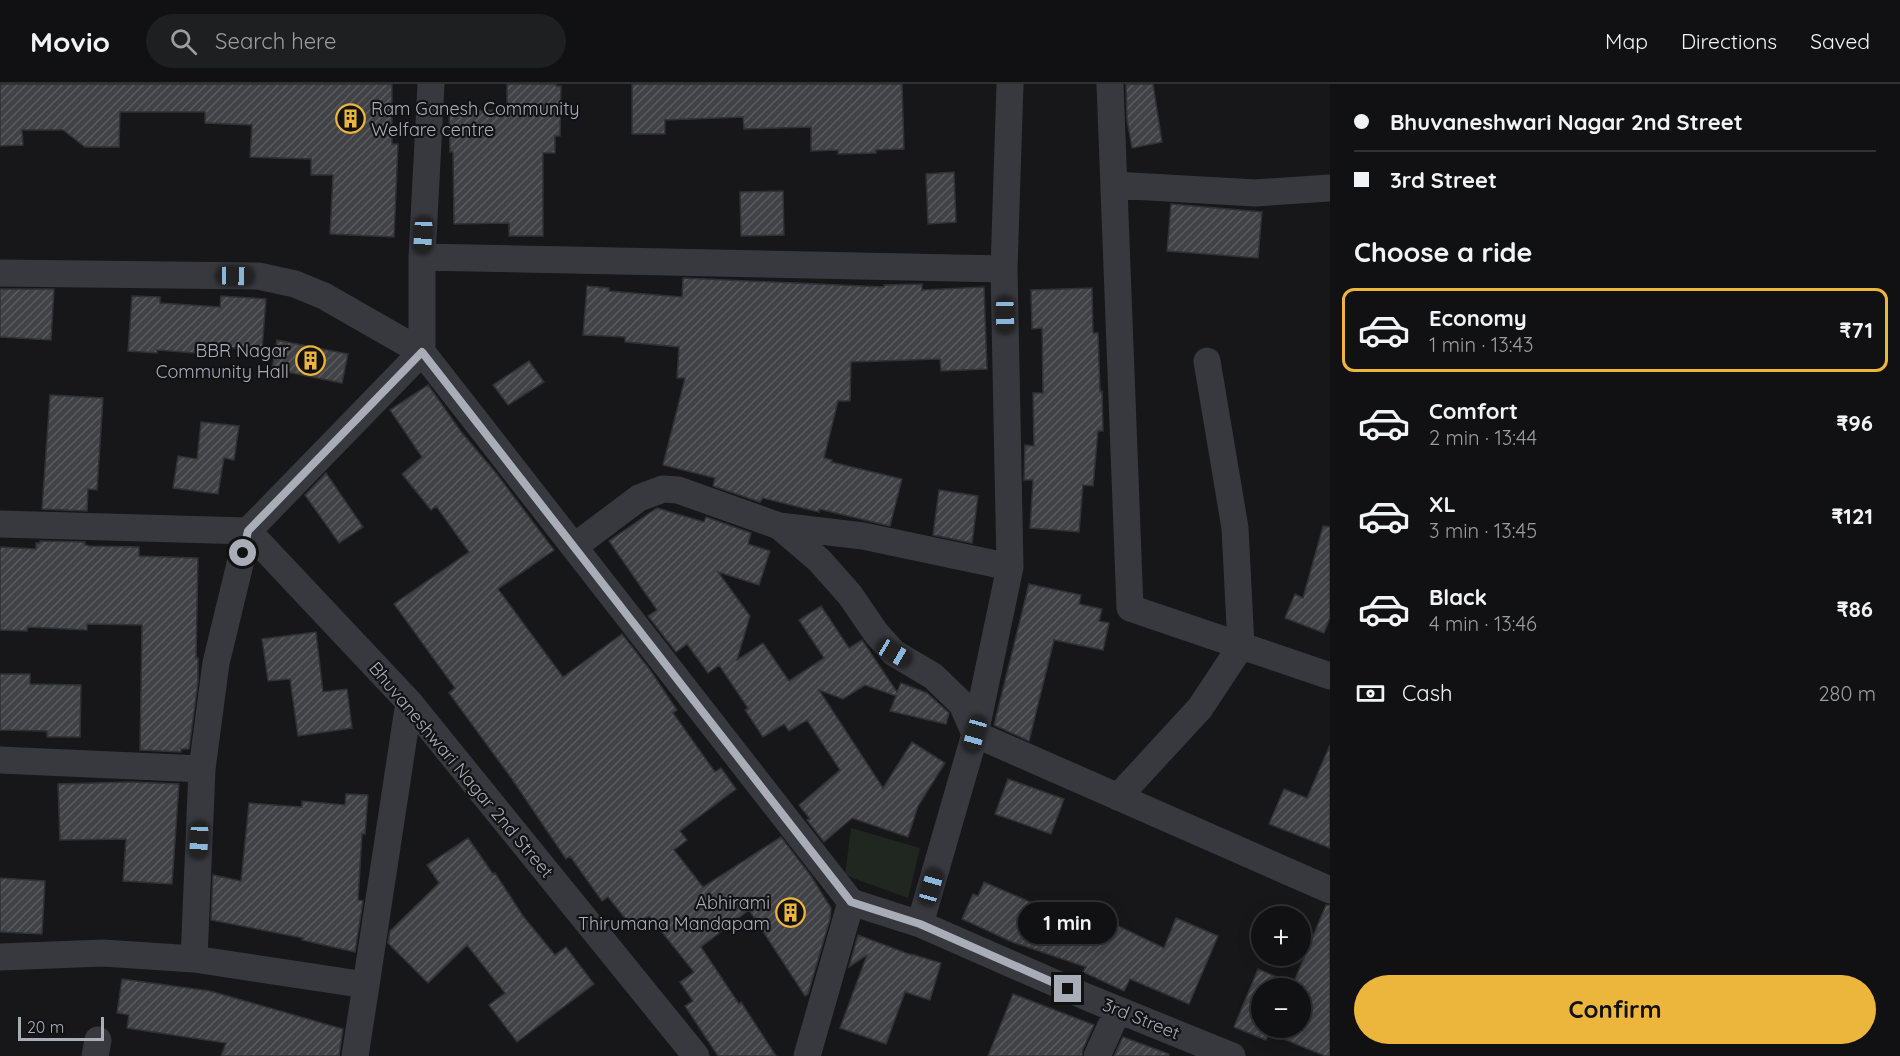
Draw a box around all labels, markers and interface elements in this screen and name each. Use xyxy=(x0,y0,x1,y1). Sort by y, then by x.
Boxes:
search box xyxy=(146,14,566,68)
text: Movio xyxy=(30,24,110,59)
icon: search xyxy=(167,25,200,58)
text: Search here xyxy=(215,27,337,55)
text: Map xyxy=(1605,28,1648,54)
text: Directions xyxy=(1681,28,1777,54)
text: Saved xyxy=(1810,28,1870,54)
place label: Ram Ganesh Community Welfare centre xyxy=(371,97,579,141)
building icon: Ram Ganesh Community Welfare centre xyxy=(334,103,366,135)
text: Bhuvaneshwari Nagar 2nd Street xyxy=(1390,108,1743,136)
text: 3rd Street xyxy=(1390,166,1497,194)
car xyxy=(413,217,433,253)
text: Choose a ride xyxy=(1354,235,1532,269)
car xyxy=(217,267,253,285)
car xyxy=(996,297,1014,333)
icon: car xyxy=(1357,303,1411,357)
text: Economy xyxy=(1429,304,1527,332)
text: ₹71 xyxy=(1839,316,1873,344)
text: 1 min · 13:43 xyxy=(1429,332,1533,357)
place label: BBR Nagar Community Hall xyxy=(156,339,289,383)
building icon: BBR Nagar Community Hall xyxy=(294,345,326,377)
icon: car xyxy=(1357,396,1411,450)
text: Comfort xyxy=(1429,397,1518,425)
text: ₹96 xyxy=(1836,409,1873,437)
text: 2 min · 13:44 xyxy=(1429,425,1537,450)
icon: car xyxy=(1357,489,1411,543)
text: XL xyxy=(1429,490,1456,518)
text: ₹121 xyxy=(1831,502,1873,530)
text: 3 min · 13:45 xyxy=(1429,518,1537,543)
route start xyxy=(229,539,256,566)
icon: car xyxy=(1357,582,1411,636)
text: Black xyxy=(1429,583,1487,611)
text: ₹86 xyxy=(1837,595,1873,623)
text: 4 min · 13:46 xyxy=(1429,611,1537,636)
car xyxy=(874,636,914,670)
street label: Bhuvaneshwari Nagar 2nd Street xyxy=(364,657,559,883)
icon: cash xyxy=(1354,677,1387,710)
text: Cash xyxy=(1402,679,1453,707)
text: 280 m xyxy=(1819,681,1876,706)
car xyxy=(961,714,989,754)
car xyxy=(189,822,209,858)
car xyxy=(917,867,945,907)
place label: Abhirami Thirumana Mandapam xyxy=(578,891,770,935)
building icon: Abhirami Thirumana Mandapam xyxy=(775,897,807,929)
callout: 1 min xyxy=(1018,902,1118,944)
map controls xyxy=(1251,906,1311,1038)
button: + xyxy=(1251,906,1311,966)
text: 1 min xyxy=(1043,910,1092,935)
route end xyxy=(1054,975,1081,1002)
button: Confirm xyxy=(1354,975,1876,1044)
button: − xyxy=(1251,978,1311,1038)
street label: 3rd Street xyxy=(1099,993,1183,1044)
scale bar xyxy=(18,1014,104,1042)
text: 20 m xyxy=(27,1017,64,1037)

